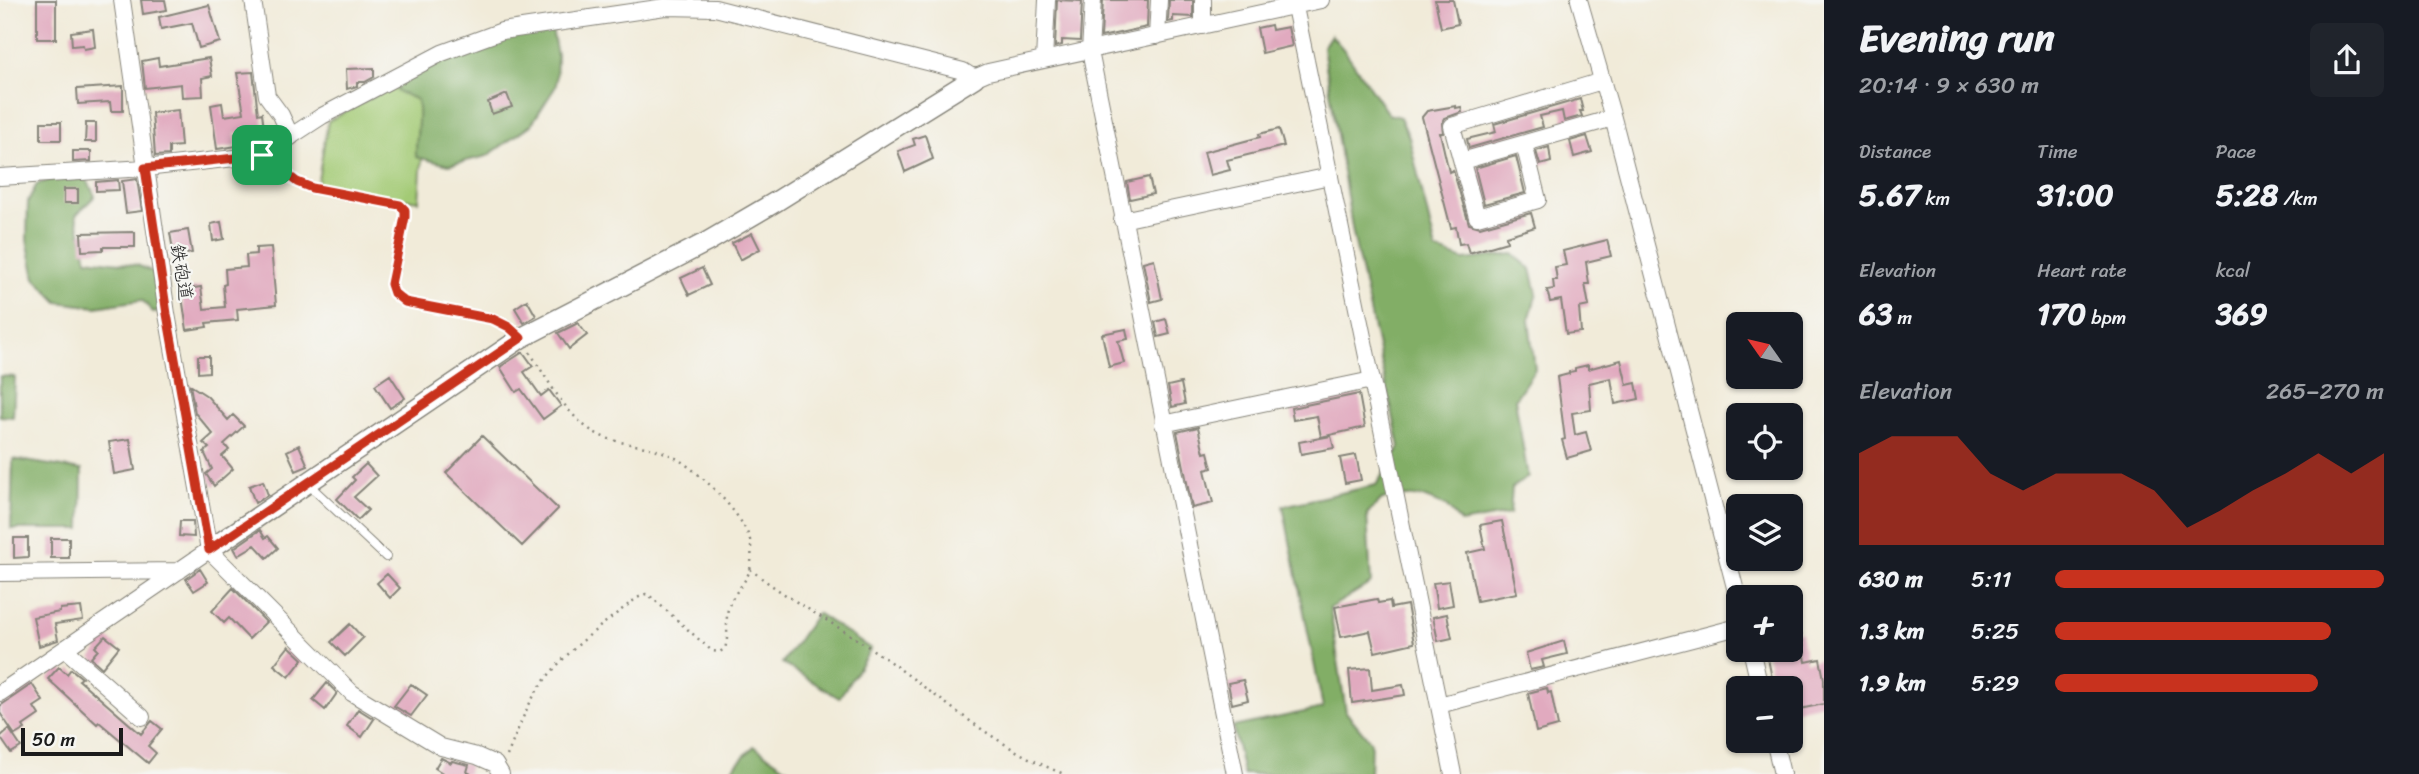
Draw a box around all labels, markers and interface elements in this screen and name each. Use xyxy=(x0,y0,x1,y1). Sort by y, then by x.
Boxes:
text: Evening run xyxy=(1859,5,2055,72)
button: share xyxy=(2310,23,2384,97)
text: 20:14 · 9 × 630 m xyxy=(1859,65,2039,106)
pin xyxy=(232,125,292,185)
text: Distance xyxy=(1859,135,1931,168)
text: Time xyxy=(2037,135,2078,168)
text: Pace xyxy=(2216,135,2256,168)
icon: arrive xyxy=(243,136,281,174)
text: 5.67 xyxy=(1859,168,1921,222)
text: 31:00 xyxy=(2037,168,2114,222)
text: 5:28 xyxy=(2216,168,2278,222)
text: km xyxy=(1921,182,1950,215)
text: /km xyxy=(2278,182,2318,215)
street label: 鉄砲道 xyxy=(161,241,203,303)
text: Elevation xyxy=(1859,254,1936,287)
text: Heart rate xyxy=(2037,254,2127,287)
text: kcal xyxy=(2216,254,2250,287)
text: 63 xyxy=(1859,287,1893,341)
text: 170 xyxy=(2037,287,2086,341)
text: 369 xyxy=(2216,287,2268,341)
text: m xyxy=(1893,301,1912,334)
text: bpm xyxy=(2086,301,2126,334)
north arrow xyxy=(1726,312,1802,388)
map controls xyxy=(1726,312,1803,753)
text: Elevation xyxy=(1859,371,1952,412)
text: 265–270 m xyxy=(2266,371,2384,412)
button: locate xyxy=(1726,403,1803,480)
button: layers xyxy=(1726,494,1803,571)
text: 630 m xyxy=(1859,559,1923,600)
text: 5:11 xyxy=(1971,559,2012,600)
button: + xyxy=(1726,585,1803,662)
text: 1.3 km xyxy=(1859,611,1924,652)
text: 5:25 xyxy=(1971,611,2019,652)
text: 1.9 km xyxy=(1859,663,1926,704)
text: 5:29 xyxy=(1971,663,2019,704)
button: − xyxy=(1726,676,1803,753)
text: 50 m xyxy=(32,723,75,756)
scale bar xyxy=(21,725,122,757)

